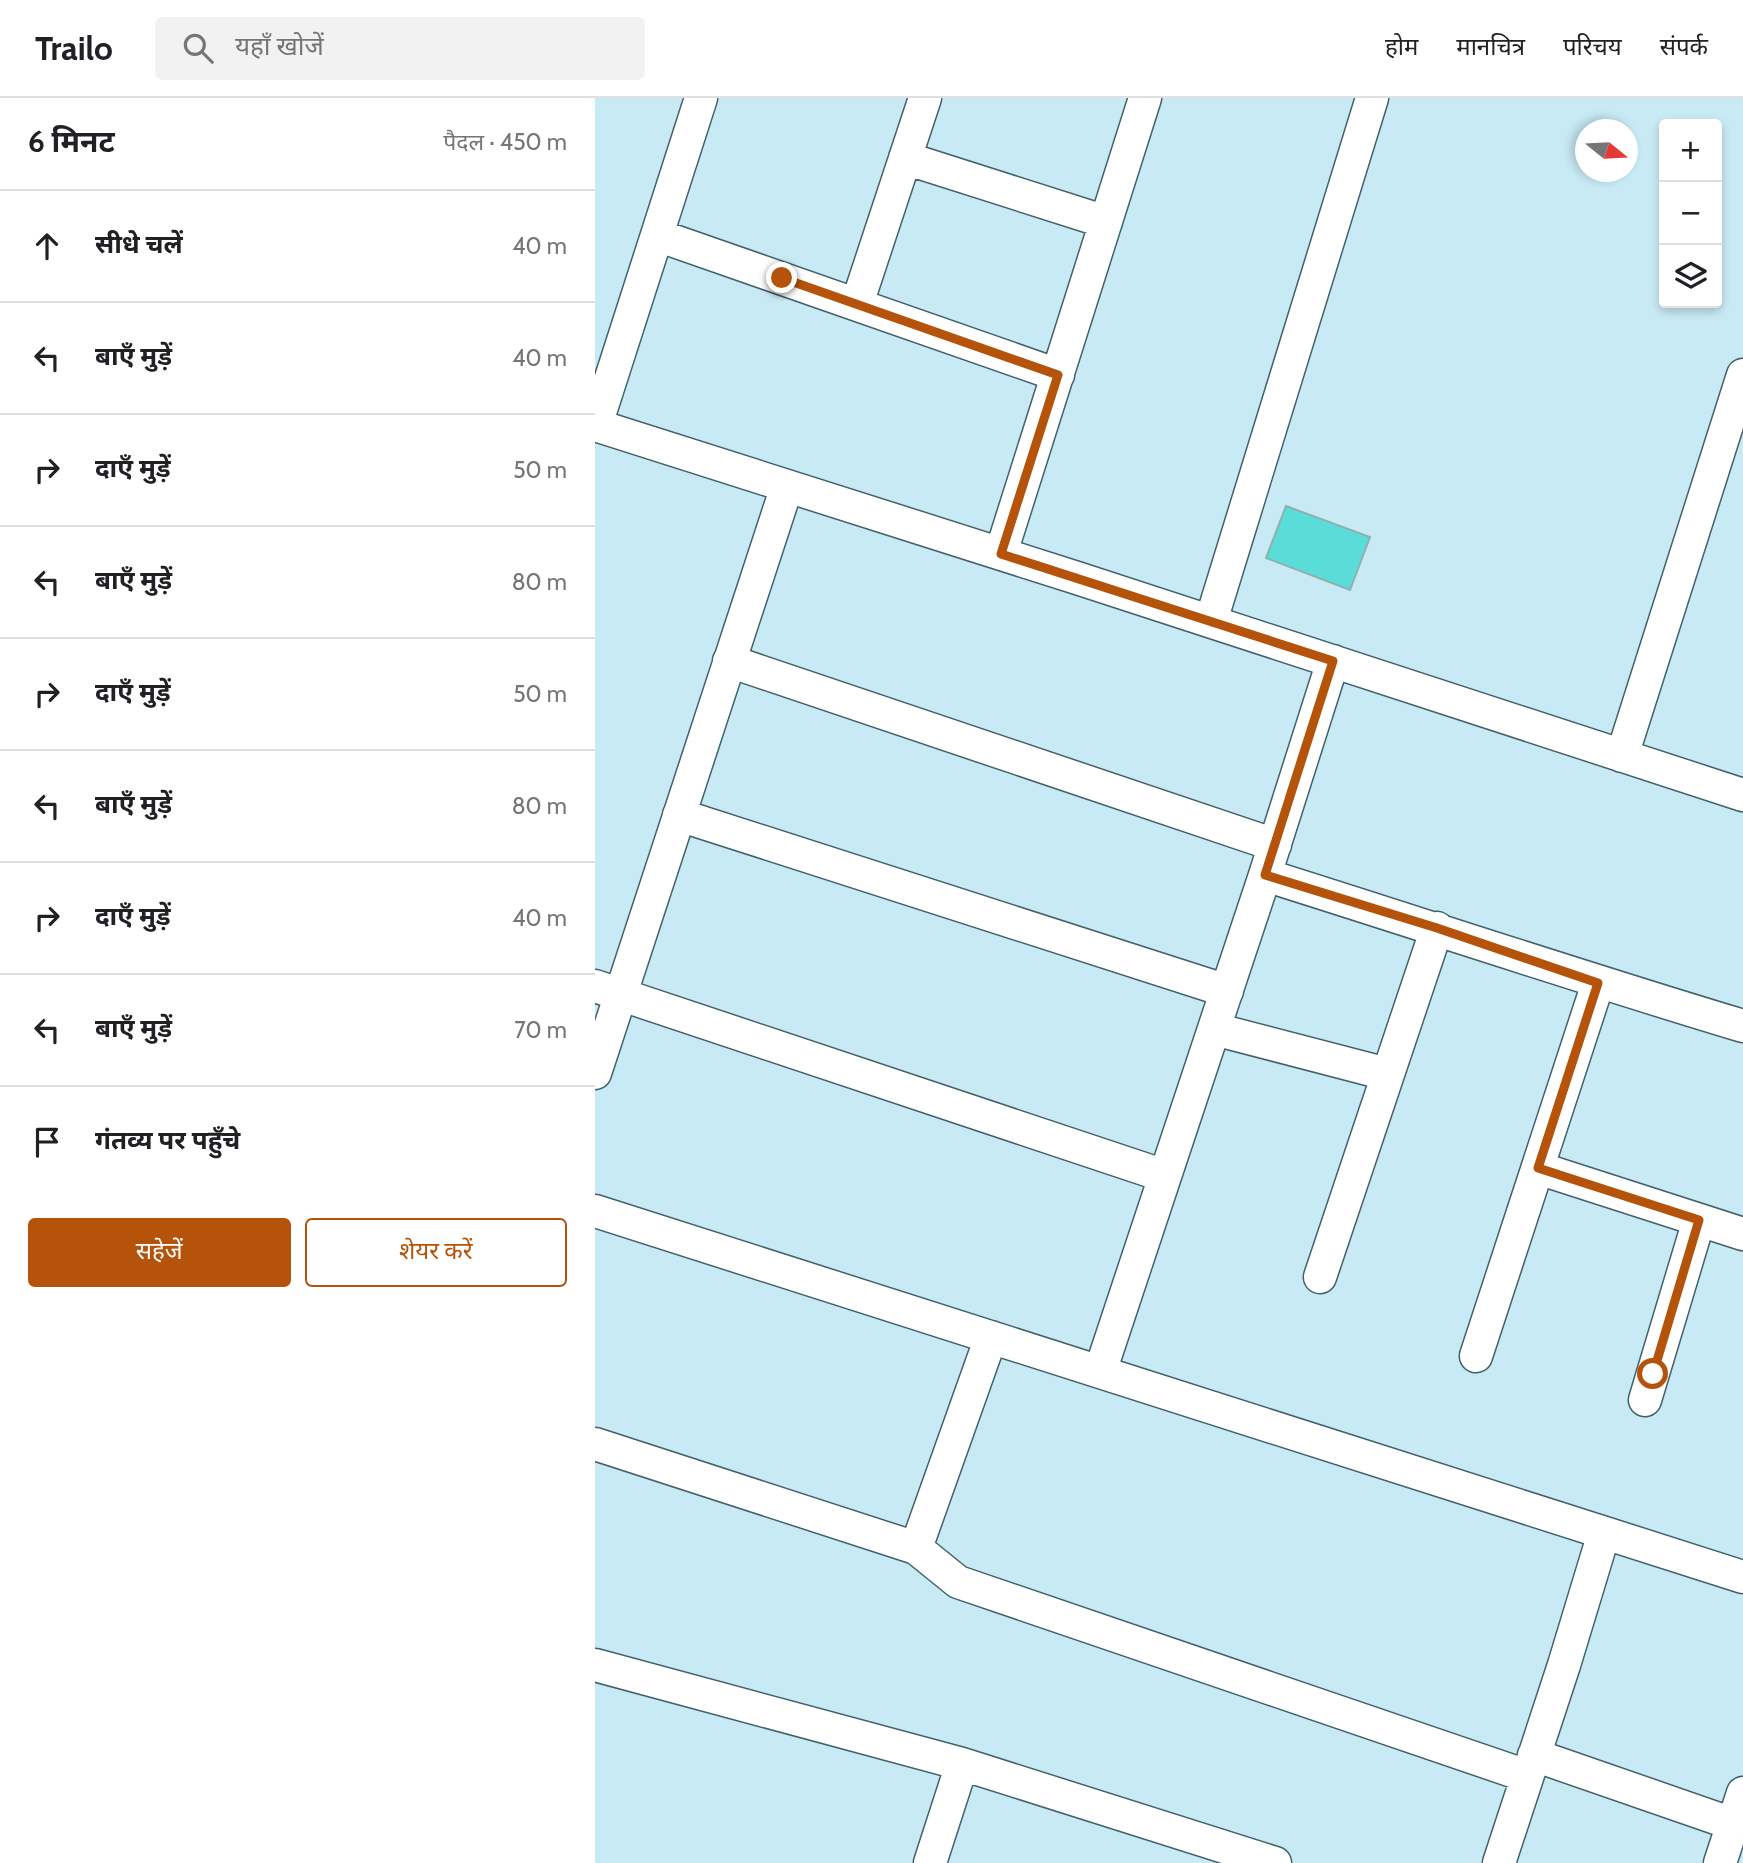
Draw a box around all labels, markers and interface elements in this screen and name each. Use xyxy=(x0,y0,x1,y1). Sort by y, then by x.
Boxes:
search box xyxy=(155,17,645,80)
text: Trailo xyxy=(35,28,113,68)
icon: search xyxy=(179,29,217,67)
text: यहाँ खोजें xyxy=(235,30,324,62)
text: होम xyxy=(1385,32,1418,61)
text: मानचित्र xyxy=(1456,32,1525,61)
text: परिचय xyxy=(1563,32,1622,61)
text: संपर्क xyxy=(1660,32,1708,61)
north arrow xyxy=(1575,119,1638,182)
map controls xyxy=(1659,119,1722,308)
button: + xyxy=(1659,119,1722,182)
text: 6 मिनट xyxy=(28,123,115,160)
text: पैदल · 450 m xyxy=(443,128,567,156)
button: − xyxy=(1659,182,1722,245)
icon: ahead xyxy=(28,227,66,265)
text: सीधे चलें xyxy=(95,228,183,260)
text: 40 m xyxy=(512,232,567,260)
button: layers xyxy=(1659,245,1722,308)
route end xyxy=(766,262,797,293)
icon: left xyxy=(28,339,66,377)
text: बाएँ मुड़ें xyxy=(95,340,172,372)
text: 40 m xyxy=(512,344,567,372)
icon: right xyxy=(28,451,66,489)
text: दाएँ मुड़ें xyxy=(95,452,171,484)
text: 50 m xyxy=(513,456,567,484)
icon: left xyxy=(28,563,66,601)
text: बाएँ मुड़ें xyxy=(95,564,172,596)
text: 80 m xyxy=(512,568,567,596)
icon: right xyxy=(28,675,66,713)
text: दाएँ मुड़ें xyxy=(95,676,171,708)
text: 50 m xyxy=(513,680,567,708)
icon: left xyxy=(28,787,66,825)
text: बाएँ मुड़ें xyxy=(95,788,172,820)
text: 80 m xyxy=(512,792,567,820)
icon: right xyxy=(28,899,66,937)
text: दाएँ मुड़ें xyxy=(95,900,171,932)
text: 40 m xyxy=(512,904,567,932)
icon: left xyxy=(28,1011,66,1049)
text: बाएँ मुड़ें xyxy=(95,1012,172,1044)
text: 70 m xyxy=(514,1016,567,1044)
icon: arrive xyxy=(28,1123,66,1161)
text: गंतव्य पर पहुँचे xyxy=(95,1124,240,1156)
button: सहेजें xyxy=(28,1218,291,1287)
button: शेयर करें xyxy=(305,1218,567,1287)
route start xyxy=(1637,1358,1668,1389)

